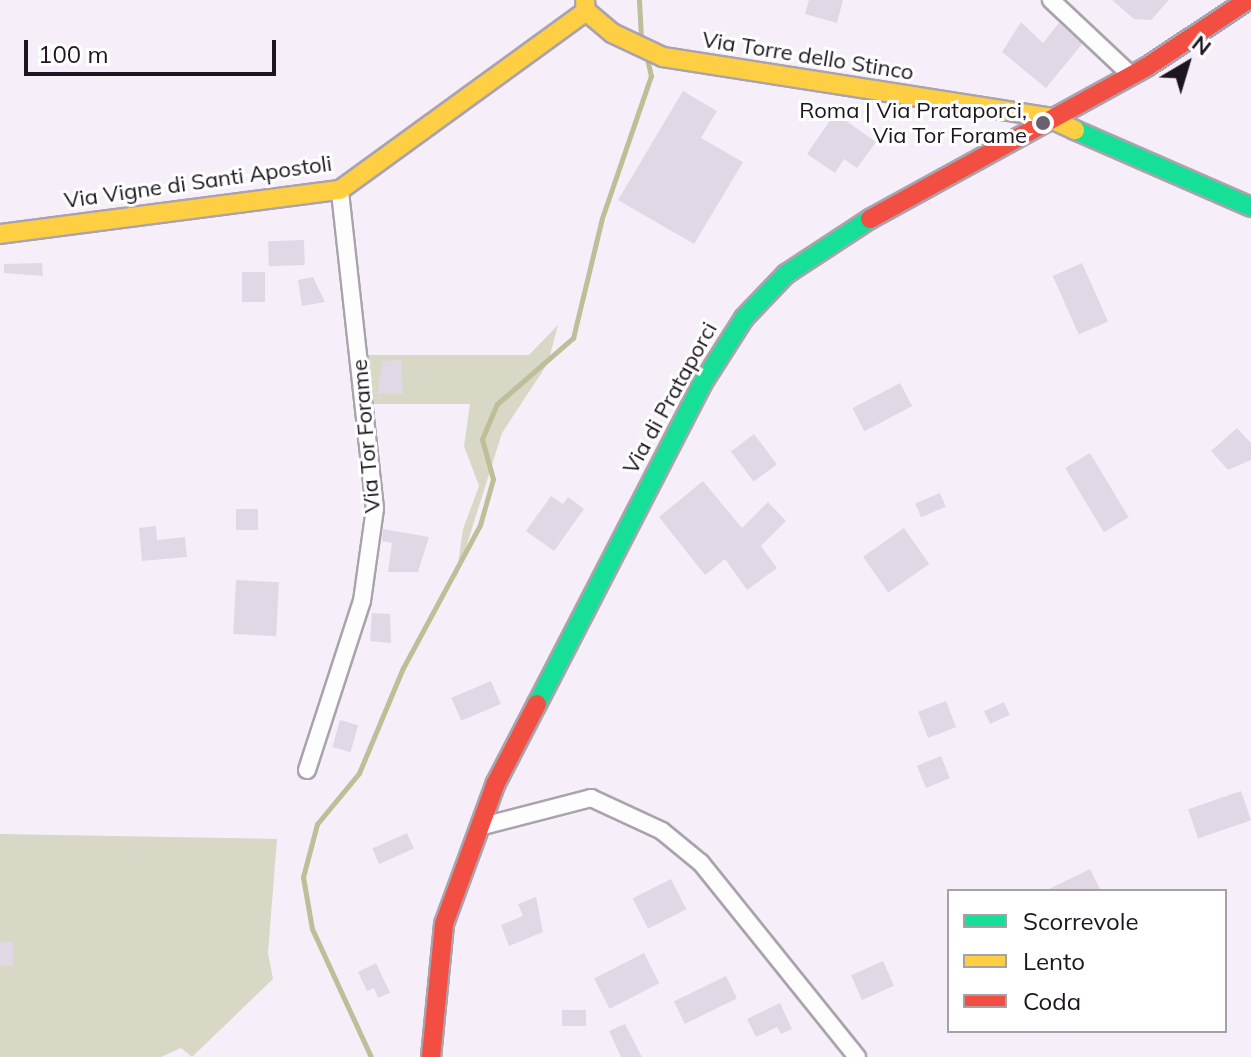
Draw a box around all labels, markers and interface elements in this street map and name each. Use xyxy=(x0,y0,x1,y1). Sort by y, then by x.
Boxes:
scale bar xyxy=(28,24,280,74)
north arrow xyxy=(1147,24,1227,104)
street label: Via Torre dello Stinco xyxy=(700,26,916,86)
text: N xyxy=(1187,29,1217,61)
text: 100 m xyxy=(38,39,109,69)
place label: Roma | Via Prataporci, Via Tor Forame xyxy=(799,97,1027,148)
marker: Roma | Via Prataporci, Via Tor Forame xyxy=(1034,114,1052,132)
street label: Via Vigne di Santi Apostoli xyxy=(62,150,334,214)
street label: Via di Prataporci xyxy=(617,317,723,479)
street label: Via Tor Forame xyxy=(346,358,386,514)
legend xyxy=(947,889,1227,1033)
text: Scorrevole xyxy=(1023,906,1139,936)
text: Lento xyxy=(1023,946,1085,976)
text: Coda xyxy=(1023,986,1081,1016)

